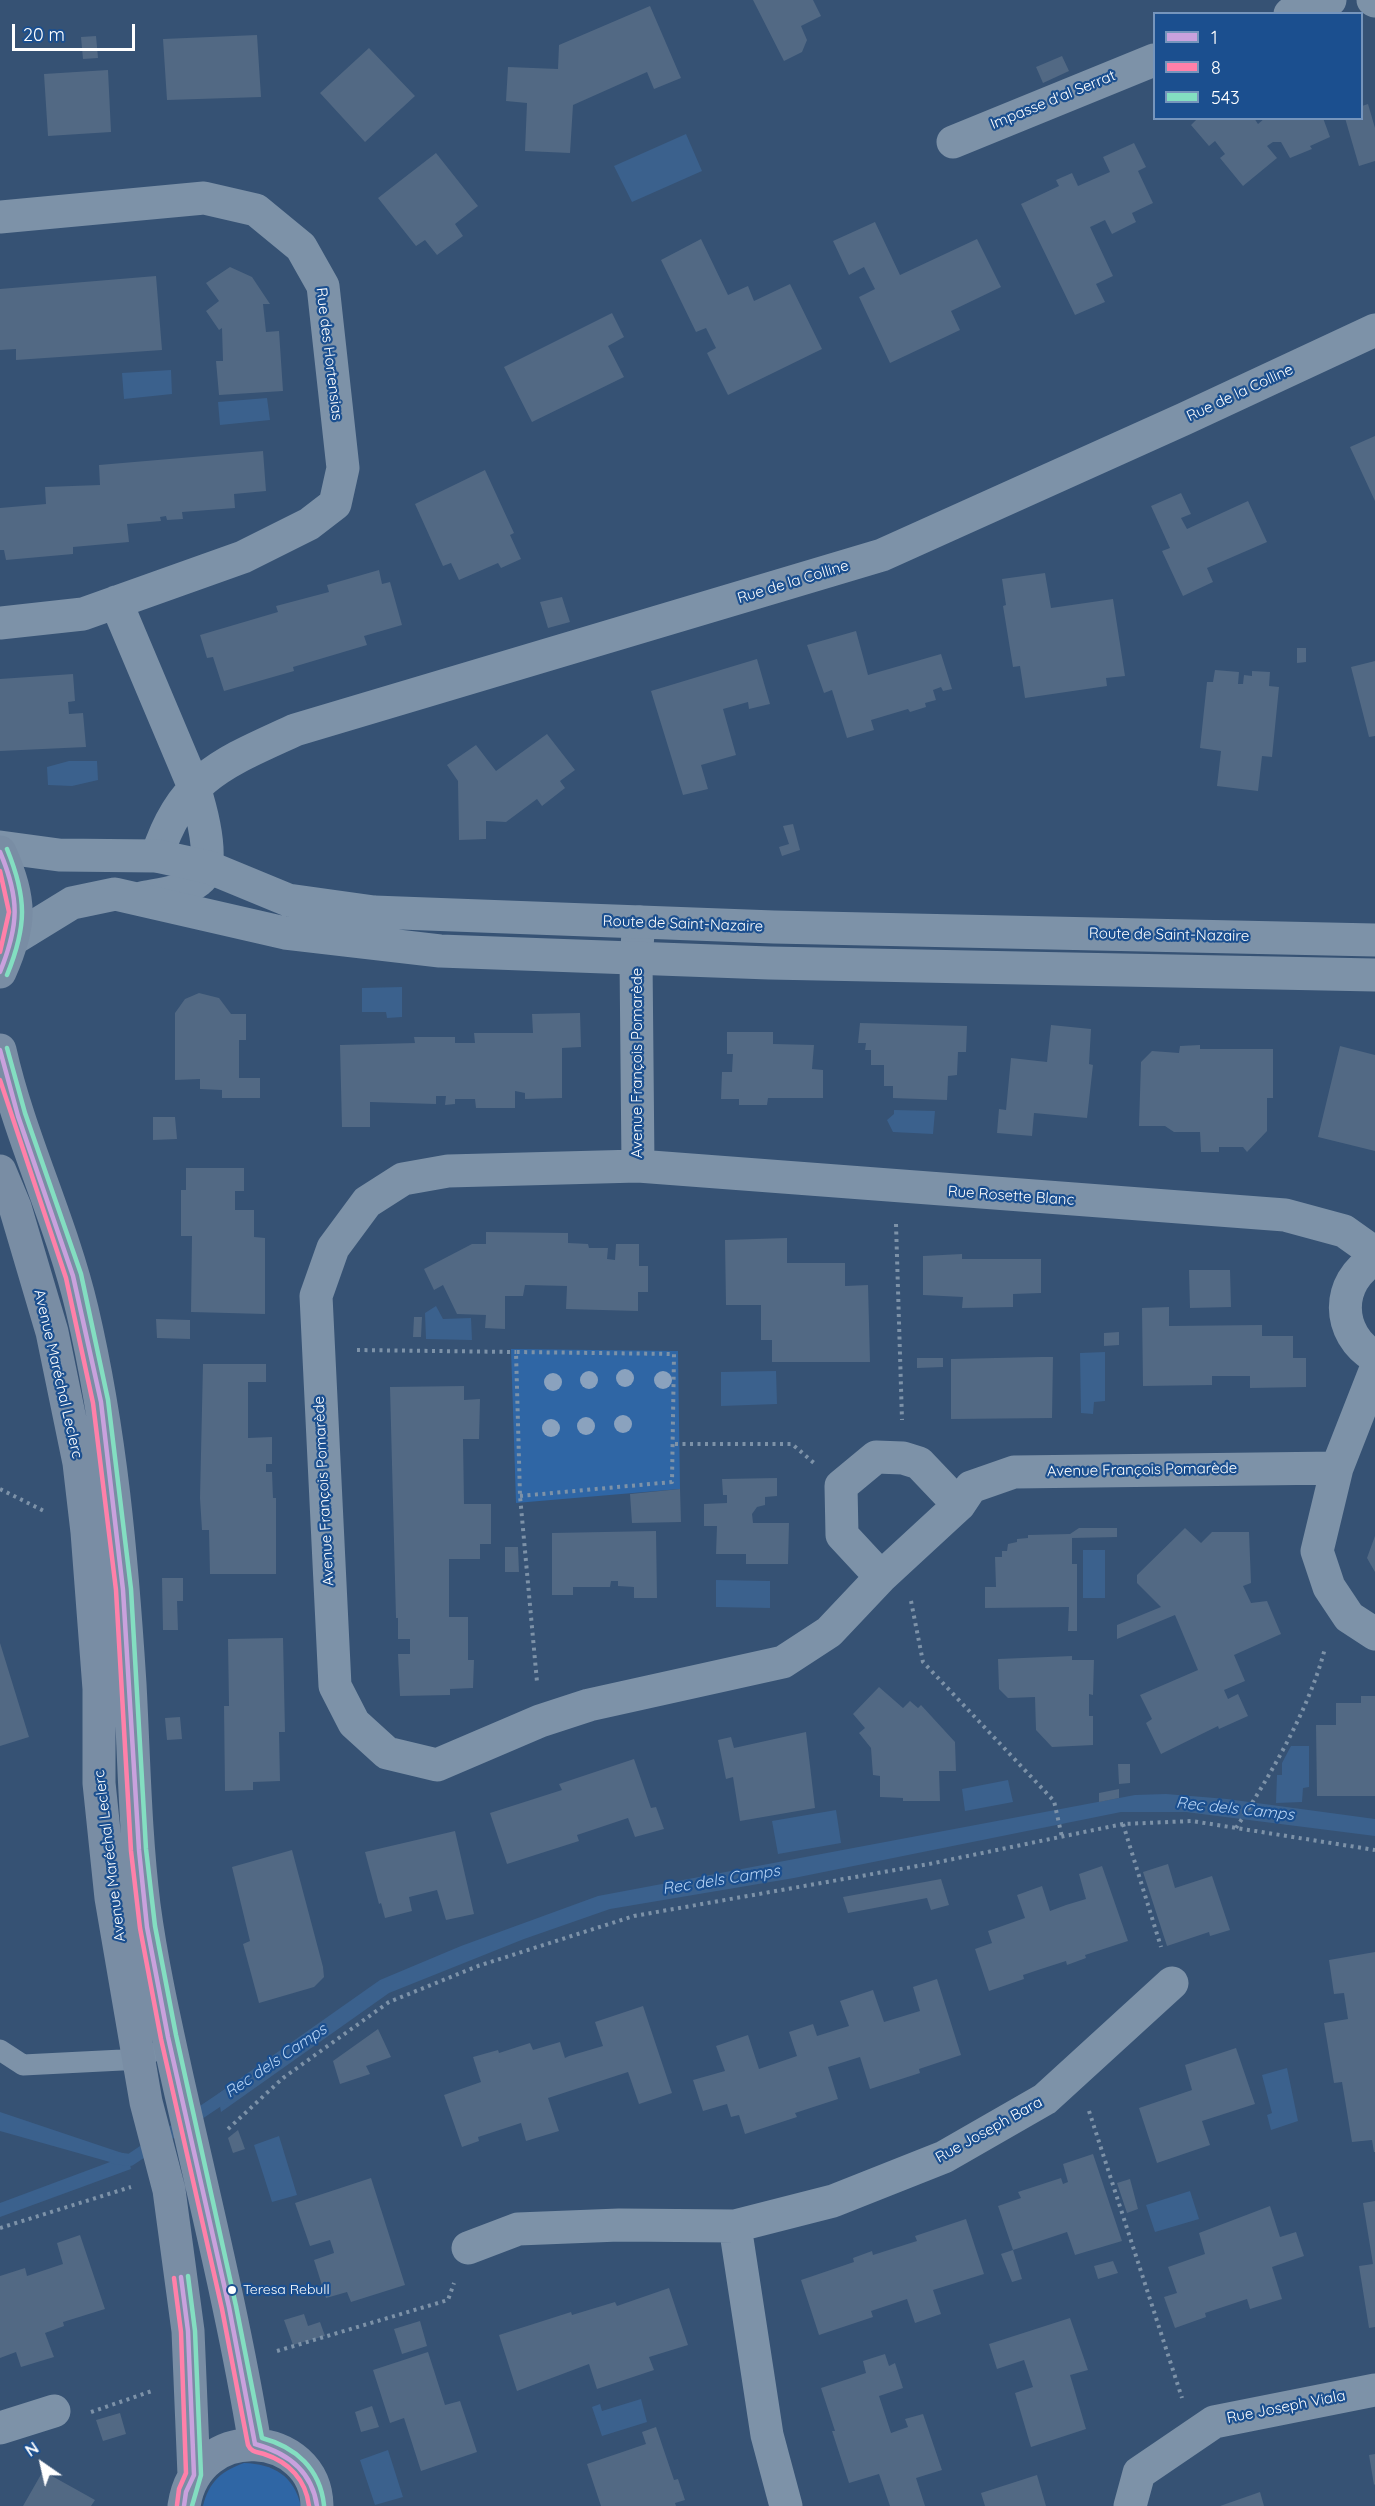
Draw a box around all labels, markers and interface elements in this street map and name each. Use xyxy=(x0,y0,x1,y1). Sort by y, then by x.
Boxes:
scale bar xyxy=(15,12,138,50)
legend xyxy=(1153,12,1363,120)
text: 20 m xyxy=(23,23,65,46)
text: 1 xyxy=(1211,26,1218,49)
text: 8 xyxy=(1211,56,1221,79)
street label: Impasse d'al Serrat xyxy=(988,67,1118,133)
text: 543 xyxy=(1211,86,1240,109)
street label: Rue des Hortensias xyxy=(312,286,346,422)
street label: Rue de la Colline xyxy=(1184,360,1296,426)
street label: Rue de la Colline xyxy=(735,557,851,607)
street label: Route de Saint-Nazaire xyxy=(602,912,764,936)
street label: Route de Saint-Nazaire xyxy=(1089,925,1249,945)
street label: Avenue François Pomarède xyxy=(628,968,646,1158)
street label: Rue Rosette Blanc xyxy=(947,1183,1075,1209)
street label: Avenue Maréchal Leclerc xyxy=(30,1288,86,1460)
street label: Avenue François Pomarède xyxy=(310,1395,338,1587)
street label: Avenue François Pomarède xyxy=(1047,1459,1237,1481)
street label: Avenue Maréchal Leclerc xyxy=(91,1769,129,1943)
water label: Rec dels Camps xyxy=(1175,1793,1295,1825)
water label: Rec dels Camps xyxy=(661,1861,781,1899)
water label: Rec dels Camps xyxy=(221,2020,331,2102)
street label: Rue Joseph Bara xyxy=(932,2093,1046,2167)
place label: Teresa Rebull xyxy=(243,2282,330,2298)
marker: Teresa Rebull xyxy=(226,2284,238,2296)
street label: Rue Joseph Viala xyxy=(1225,2387,1347,2427)
north arrow xyxy=(12,2434,72,2494)
text: N xyxy=(21,2438,42,2461)

